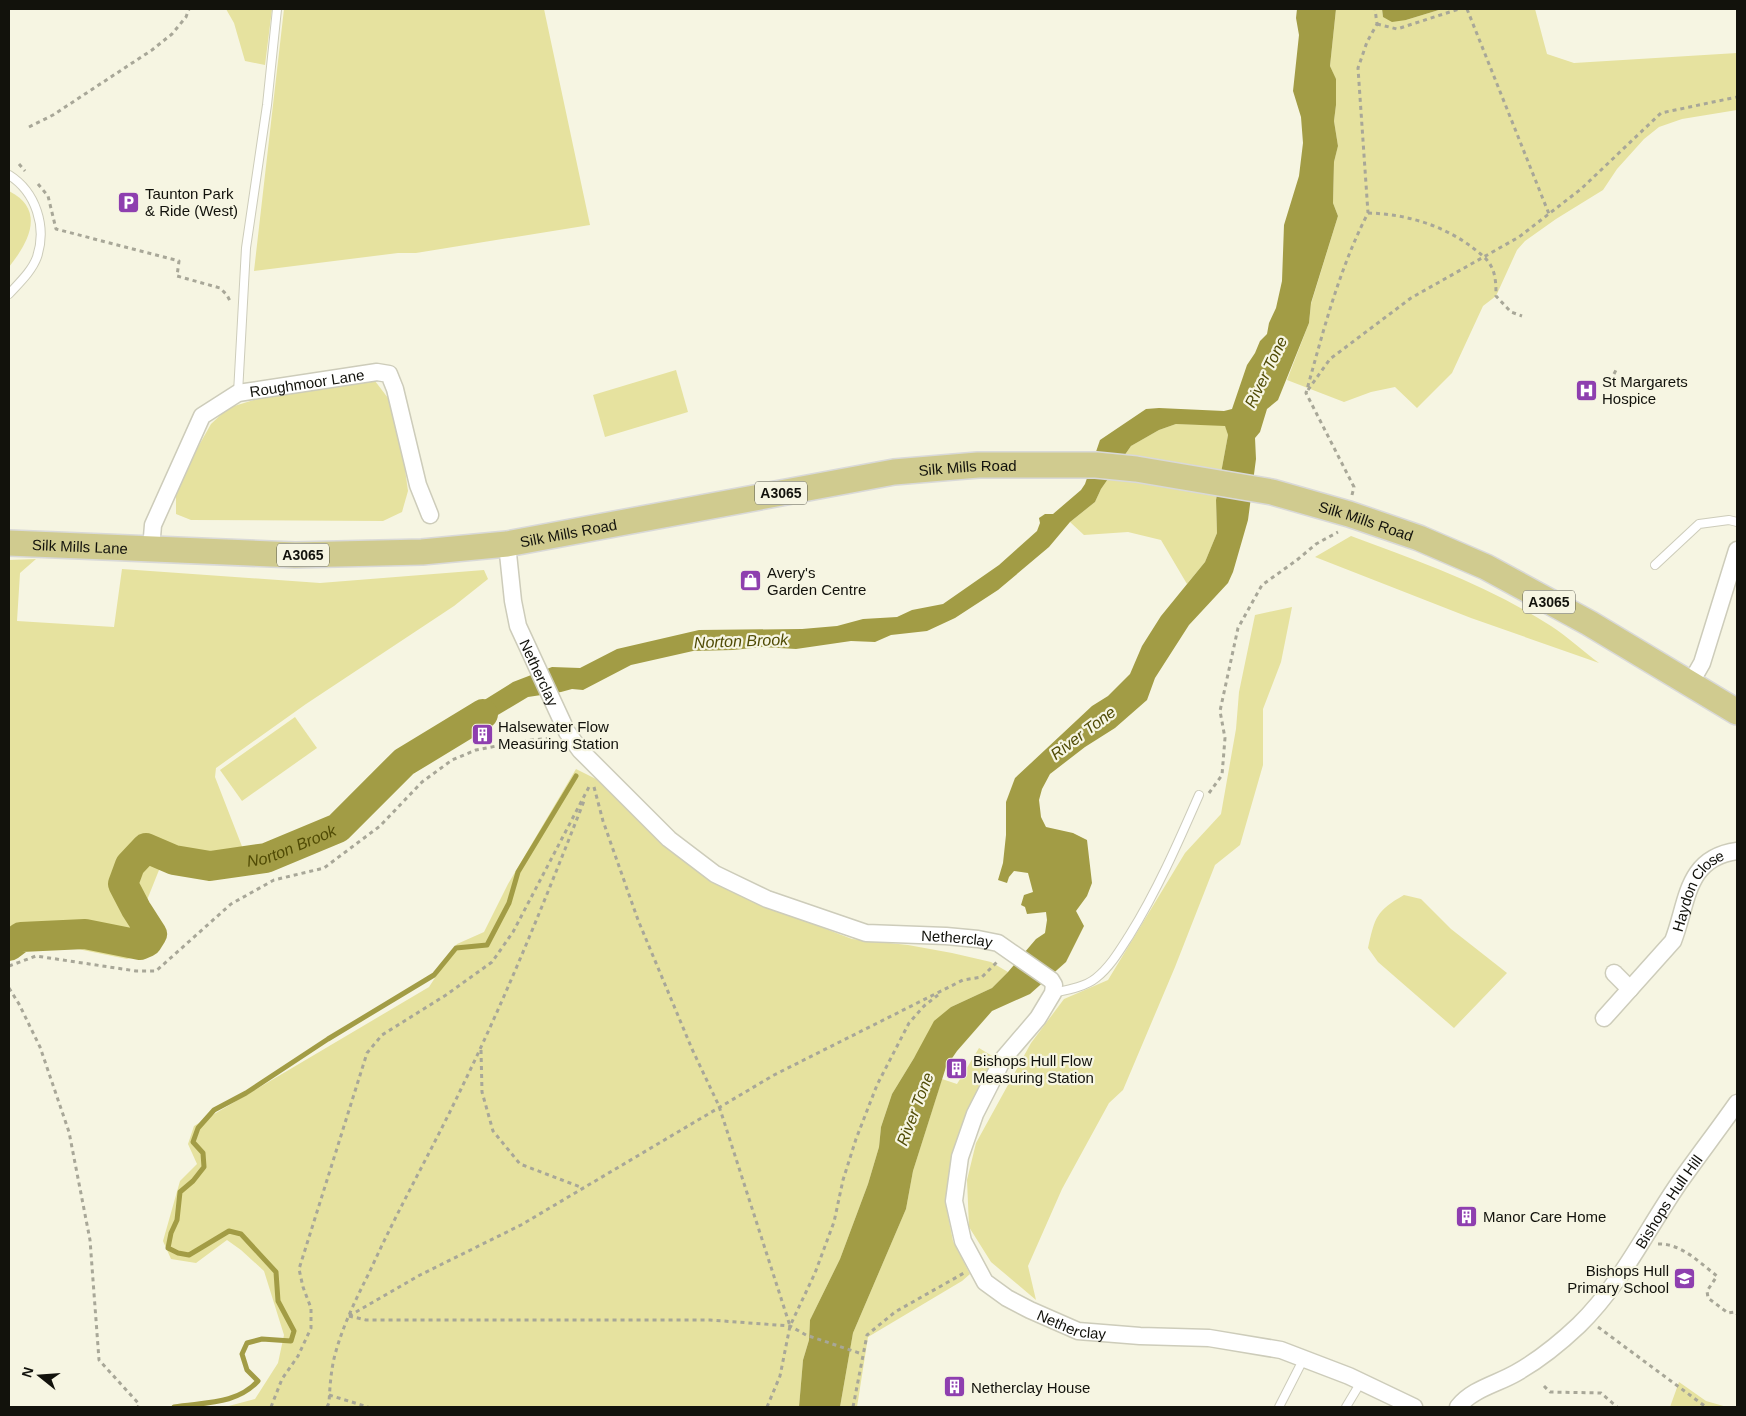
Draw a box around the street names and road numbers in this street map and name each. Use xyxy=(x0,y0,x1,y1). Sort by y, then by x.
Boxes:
street label: Roughmoor Lane xyxy=(248,366,366,400)
street label: Silk Mills Road xyxy=(918,457,1017,478)
road number: A3065 xyxy=(755,482,807,504)
street label: Silk Mills Road xyxy=(1317,497,1416,544)
street label: Silk Mills Road xyxy=(518,515,618,550)
street label: Silk Mills Lane xyxy=(32,535,128,556)
road number: A3065 xyxy=(277,544,329,566)
road number: A3065 xyxy=(1523,590,1575,614)
street label: Netherclay xyxy=(517,636,562,709)
street label: Haydon Close xyxy=(1668,846,1726,934)
street label: Netherclay xyxy=(921,927,995,950)
street label: Bishops Hull Hill xyxy=(1631,1151,1705,1251)
street label: Netherclay xyxy=(1035,1306,1107,1342)

